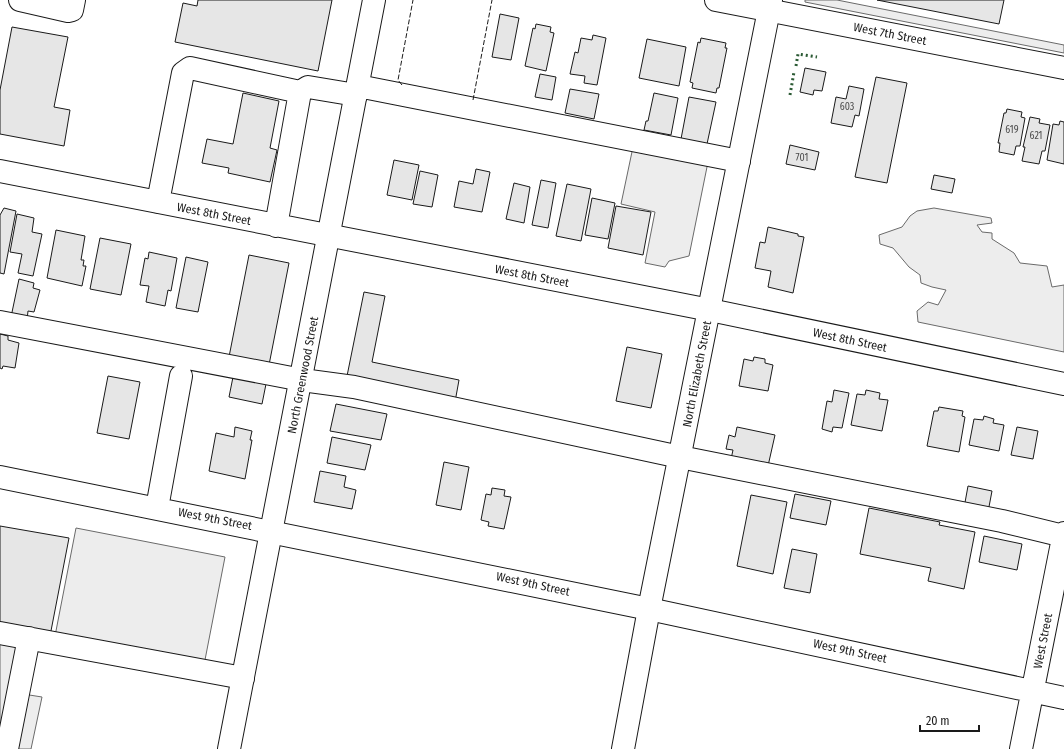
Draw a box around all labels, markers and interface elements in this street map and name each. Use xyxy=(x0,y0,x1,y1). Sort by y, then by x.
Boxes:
street label: West 7th Street xyxy=(852,20,928,48)
house number: 603 xyxy=(840,101,855,113)
house number: 619 xyxy=(1005,124,1019,136)
house number: 621 xyxy=(1030,130,1042,142)
house number: 701 xyxy=(796,152,808,164)
street label: West 8th Street xyxy=(176,200,252,228)
street label: West 8th Street xyxy=(494,262,570,290)
street label: North Greenwood Street xyxy=(285,315,321,435)
street label: North Elizabeth Street xyxy=(680,320,714,428)
street label: West 8th Street xyxy=(812,325,888,355)
street label: West 9th Street xyxy=(177,505,253,533)
street label: West 9th Street xyxy=(495,569,571,599)
street label: West Street xyxy=(1031,612,1055,670)
street label: West 9th Street xyxy=(812,636,888,666)
scale bar xyxy=(920,707,979,733)
text: 20 m xyxy=(926,714,950,728)

